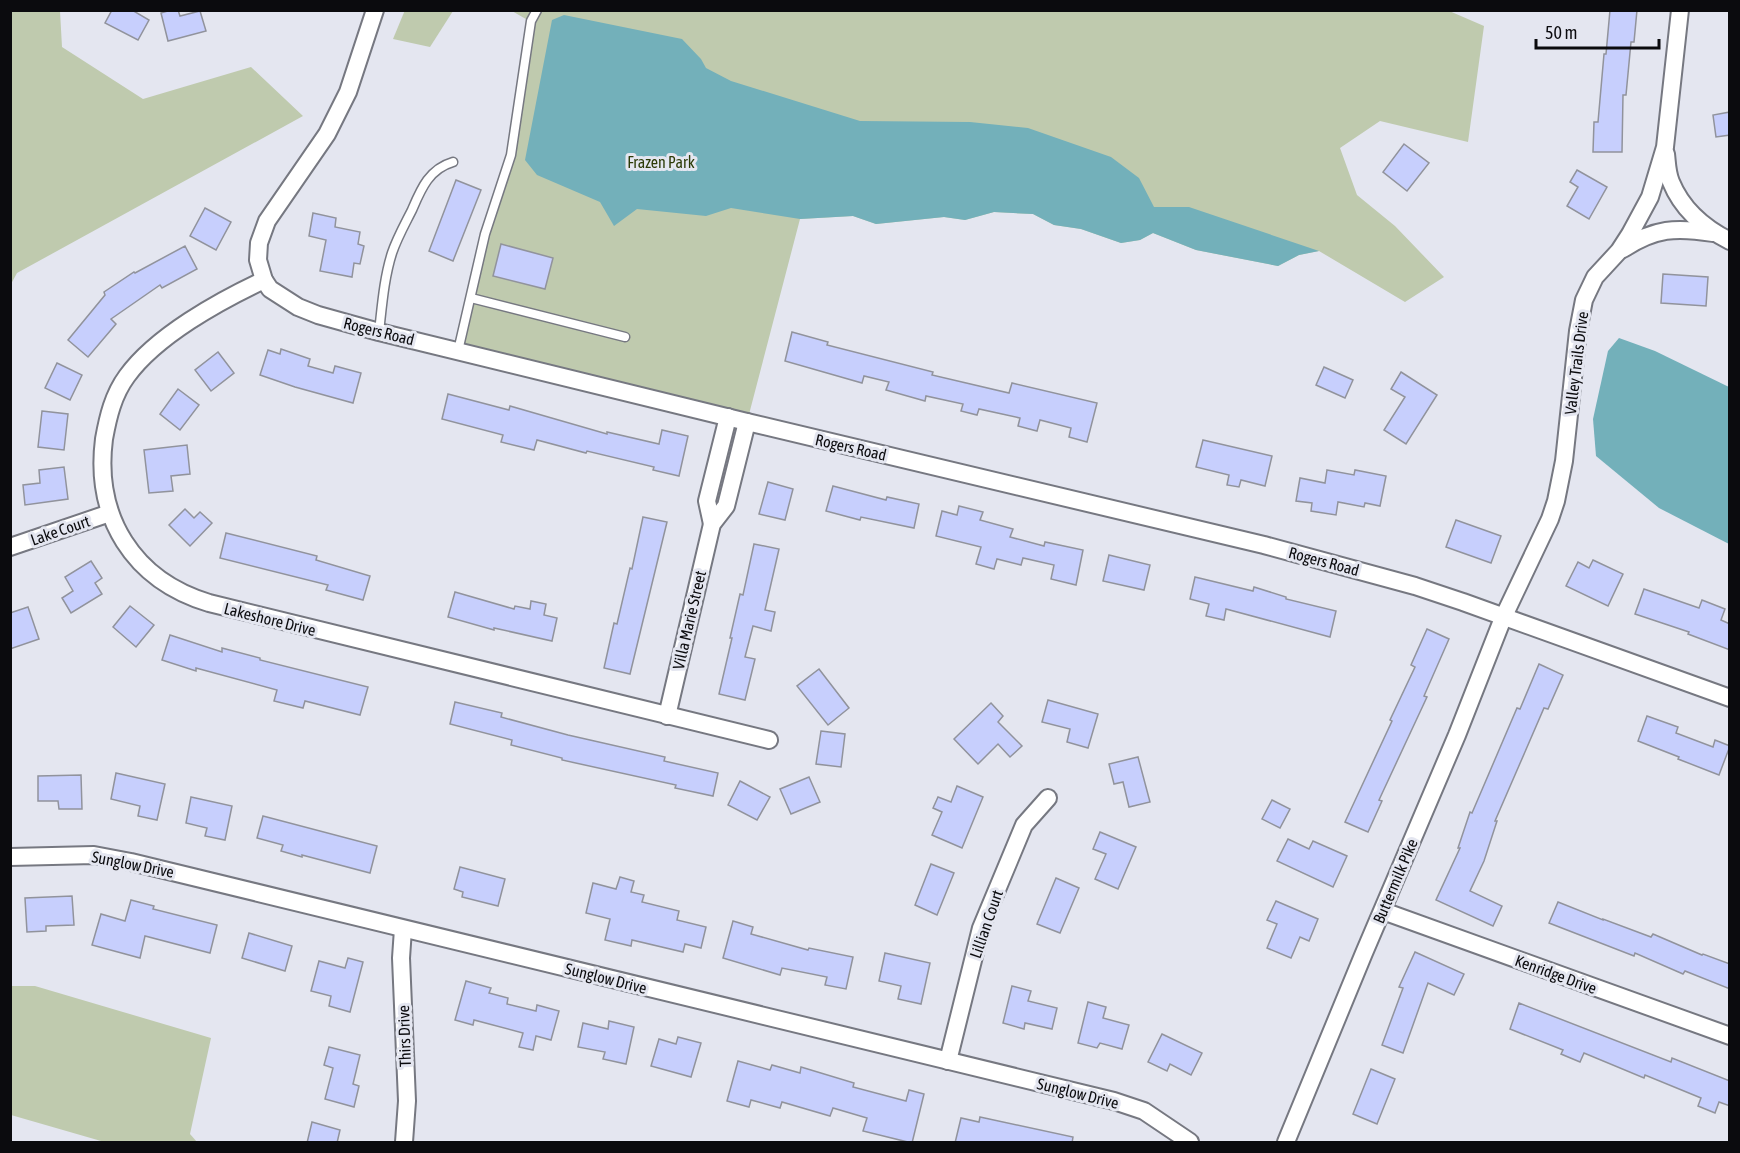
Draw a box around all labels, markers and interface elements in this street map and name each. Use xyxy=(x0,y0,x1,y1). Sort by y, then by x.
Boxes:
scale bar xyxy=(1536,12,1659,50)
text: 50 m xyxy=(1545,22,1577,43)
park label: Frazen Park xyxy=(627,153,695,171)
street label: Valley Trails Drive xyxy=(1561,310,1592,416)
street label: Rogers Road xyxy=(341,314,416,349)
street label: Rogers Road xyxy=(813,430,888,465)
street label: Lake Court xyxy=(28,511,92,549)
street label: Rogers Road xyxy=(1286,543,1361,580)
street label: Villa Marie Street xyxy=(669,569,709,671)
street label: Lakeshore Drive xyxy=(222,599,318,639)
street label: Buttermilk Pike xyxy=(1369,836,1421,926)
street label: Sunglow Drive xyxy=(90,847,176,882)
street label: Lillian Court xyxy=(966,887,1006,961)
street label: Kenridge Drive xyxy=(1512,951,1599,998)
street label: Sunglow Drive xyxy=(563,959,649,998)
street label: Thirs Drive xyxy=(394,1005,414,1067)
street label: Sunglow Drive xyxy=(1035,1074,1121,1113)

